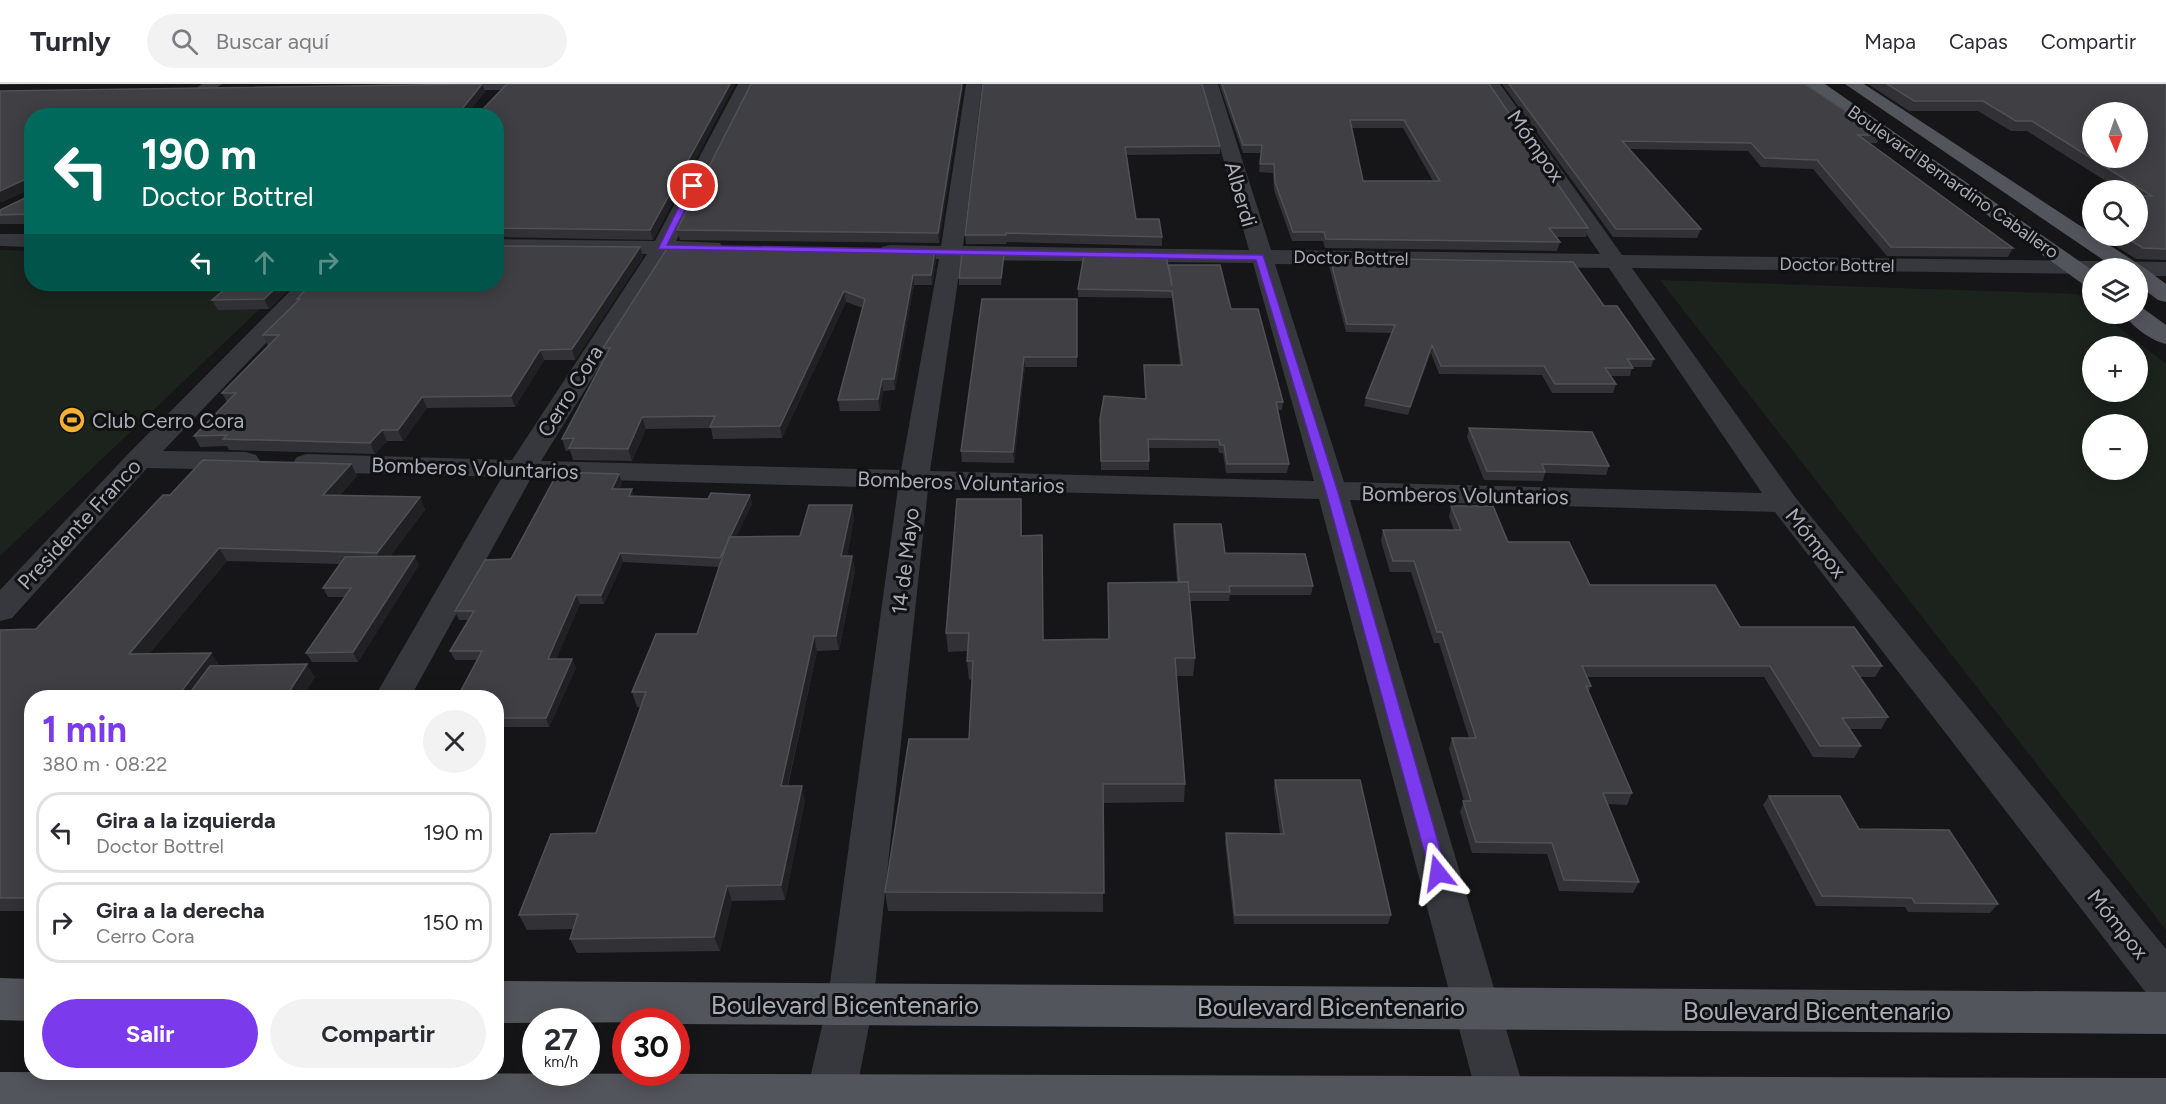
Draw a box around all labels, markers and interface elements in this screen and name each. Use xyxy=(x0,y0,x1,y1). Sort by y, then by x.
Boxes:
search box xyxy=(147,14,567,68)
text: Turnly xyxy=(30,24,111,58)
icon: search xyxy=(168,25,201,58)
text: Buscar aquí xyxy=(216,28,329,55)
text: Mapa xyxy=(1864,29,1916,54)
text: Capas xyxy=(1949,29,2008,54)
text: Compartir xyxy=(2041,29,2136,54)
street label: Boulevard Bernardino Caballero xyxy=(1843,101,2063,263)
north arrow xyxy=(2082,102,2148,168)
map controls xyxy=(2082,102,2148,480)
street label: Mómpox xyxy=(1502,105,1570,187)
text: 190 m xyxy=(141,129,257,180)
icon: left xyxy=(42,132,120,210)
street label: Alberdi xyxy=(1220,158,1262,230)
pin xyxy=(667,160,718,211)
icon: arrive xyxy=(676,169,709,202)
text: Doctor Bottrel xyxy=(141,180,314,213)
button: search xyxy=(2082,180,2148,246)
icon: left xyxy=(185,246,218,279)
icon: ahead xyxy=(248,246,281,279)
icon: right xyxy=(311,246,344,279)
street label: Doctor Bottrel xyxy=(1293,246,1409,270)
street label: Doctor Bottrel xyxy=(1779,253,1895,277)
button: layers xyxy=(2082,258,2148,324)
button: + xyxy=(2082,336,2148,402)
street label: Cerro Cora xyxy=(532,341,608,441)
sports icon: Club Cerro Cora xyxy=(57,405,87,435)
place label: Club Cerro Cora xyxy=(92,408,244,433)
button: − xyxy=(2082,414,2148,480)
street label: Bomberos Voluntarios xyxy=(371,452,579,484)
street label: Presidente Franco xyxy=(12,453,146,595)
street label: Bomberos Voluntarios xyxy=(857,466,1065,498)
street label: Bomberos Voluntarios xyxy=(1361,481,1569,509)
street label: Mómpox xyxy=(1780,503,1852,583)
street label: 14 de Mayo xyxy=(886,506,924,616)
text: 1 min xyxy=(42,708,127,751)
button: close xyxy=(423,710,486,773)
text: 380 m · 08:22 xyxy=(42,752,167,776)
text: Gira a la izquierda xyxy=(96,807,276,834)
icon: left xyxy=(45,816,78,849)
text: 190 m xyxy=(423,819,483,846)
text: Doctor Bottrel xyxy=(96,834,224,858)
position arrow xyxy=(1406,841,1470,905)
street label: Mómpox xyxy=(2082,884,2154,964)
text: Gira a la derecha xyxy=(96,897,265,924)
icon: right xyxy=(45,906,78,939)
text: 150 m xyxy=(423,909,483,936)
text: Cerro Cora xyxy=(96,924,194,948)
street label: Boulevard Bicentenario xyxy=(711,989,979,1021)
street label: Boulevard Bicentenario xyxy=(1197,991,1465,1023)
street label: Boulevard Bicentenario xyxy=(1683,995,1951,1027)
button: Salir xyxy=(42,999,258,1068)
button: Compartir xyxy=(270,999,486,1068)
speed limit sign: 30 xyxy=(612,1008,690,1086)
text: 27 xyxy=(544,1021,578,1058)
text: km/h xyxy=(544,1053,578,1071)

